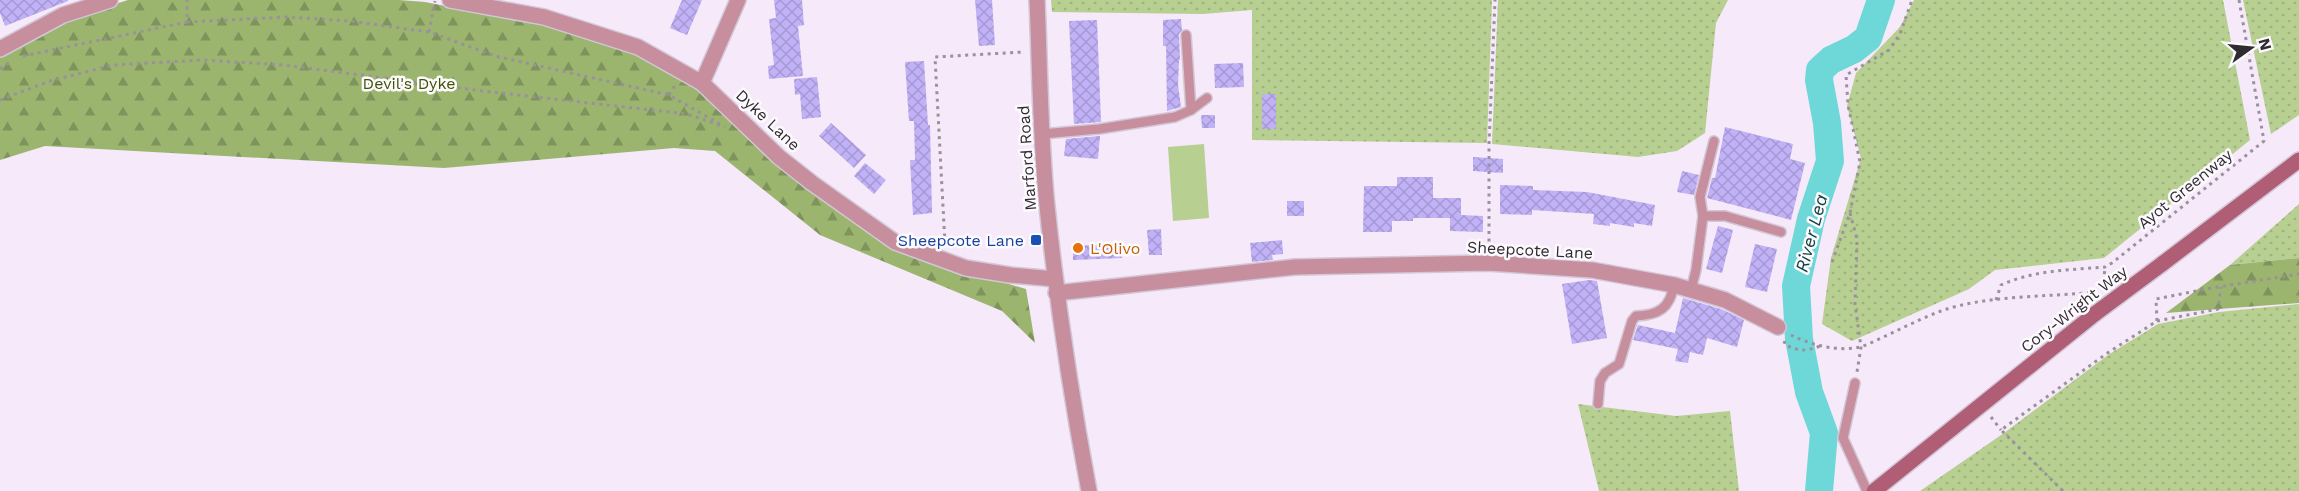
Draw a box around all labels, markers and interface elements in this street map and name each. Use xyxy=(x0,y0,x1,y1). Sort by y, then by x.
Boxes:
north arrow xyxy=(2221,18,2281,78)
text: N xyxy=(2254,36,2276,52)
park label: Devil's Dyke xyxy=(363,74,455,93)
street label: Dyke Lane xyxy=(732,85,804,155)
street label: Marford Road xyxy=(1014,105,1040,211)
street label: Ayot Greenway xyxy=(2134,145,2237,233)
water label: River Lea xyxy=(1791,192,1831,274)
place label: Sheepcote Lane xyxy=(898,231,1024,250)
marker: Sheepcote Lane xyxy=(1029,233,1043,247)
street label: Sheepcote Lane xyxy=(1466,237,1594,263)
place label: L'Olivo xyxy=(1090,239,1140,258)
marker: L'Olivo xyxy=(1071,241,1085,255)
street label: Cory-Wright Way xyxy=(2017,261,2132,357)

